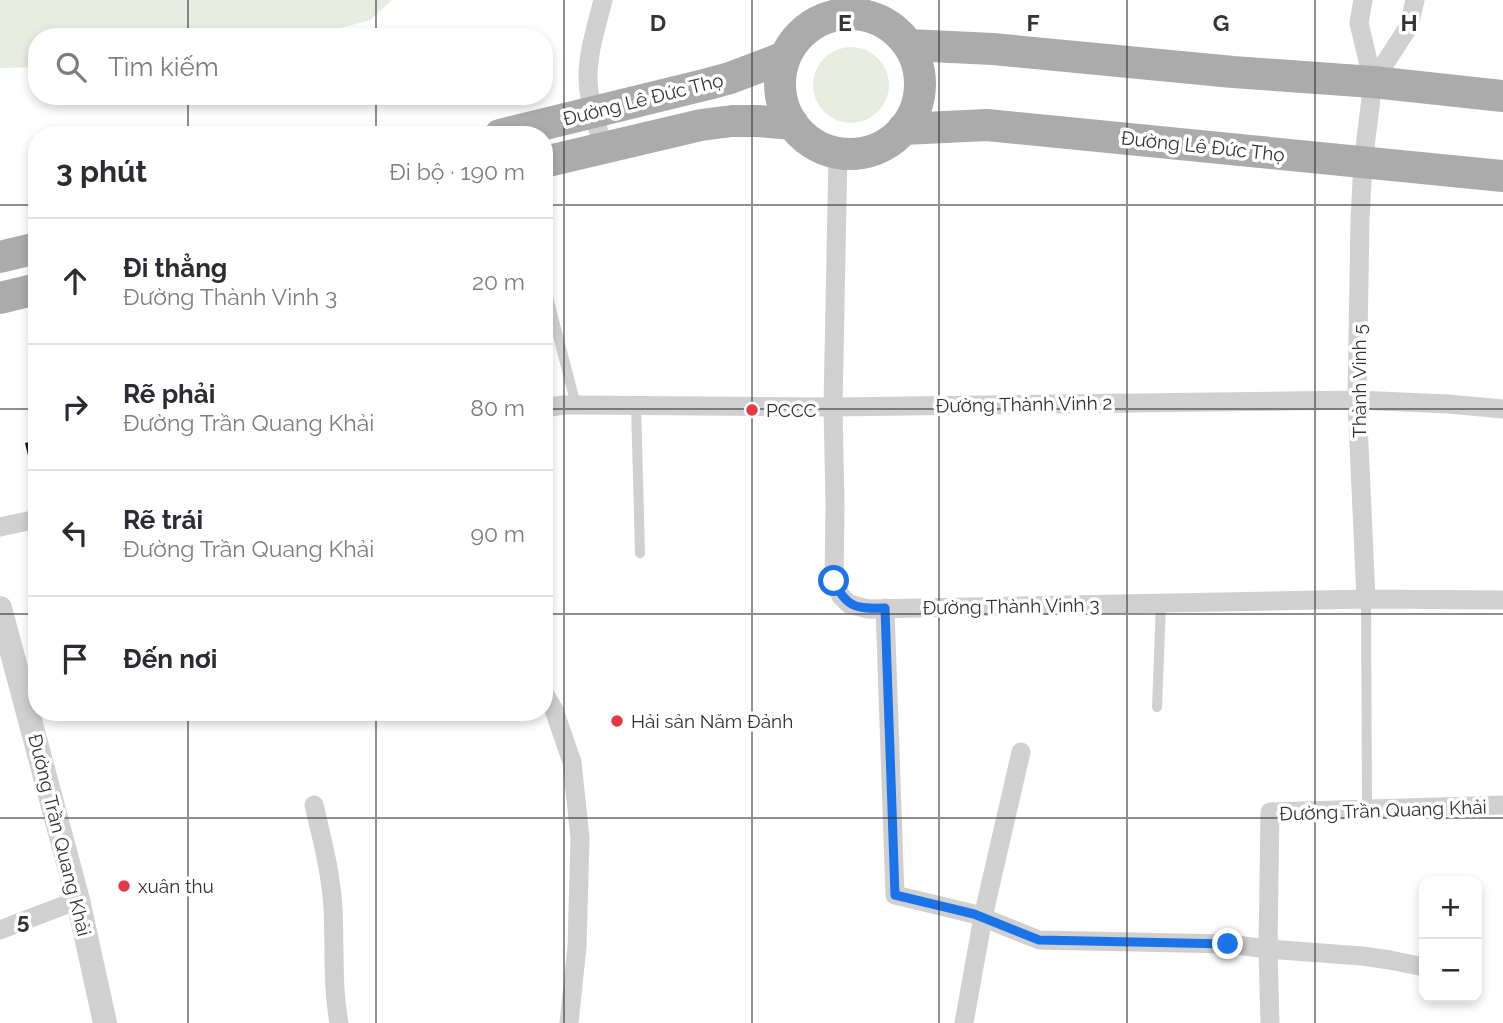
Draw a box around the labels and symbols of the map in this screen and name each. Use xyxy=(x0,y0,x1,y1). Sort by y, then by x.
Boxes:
text: D xyxy=(650,9,666,36)
text: E xyxy=(838,9,852,36)
text: F xyxy=(1026,9,1040,36)
text: G xyxy=(1213,9,1229,36)
text: H xyxy=(1400,9,1418,36)
street label: Đường Lê Đức Thọ xyxy=(561,68,725,130)
street label: Đường Lê Đức Thọ xyxy=(1120,126,1286,166)
street label: Thành Vinh 5 xyxy=(1348,324,1370,438)
street label: Đường Thành Vinh 2 xyxy=(935,391,1113,417)
place label: PCCC xyxy=(766,399,817,421)
marker: PCCC xyxy=(744,402,760,418)
route start xyxy=(818,565,849,596)
street label: Đường Thành Vinh 3 xyxy=(922,593,1100,619)
place label: Hải sản Năm Đảnh xyxy=(631,710,793,732)
marker: Hải sản Năm Đảnh xyxy=(609,713,625,729)
street label: Đường Trần Quang Khải xyxy=(24,732,96,938)
street label: Đường Trần Quang Khải xyxy=(1279,795,1487,825)
place label: xuân thu xyxy=(138,875,214,897)
marker: xuân thu xyxy=(116,878,132,894)
text: 5 xyxy=(17,907,30,934)
route end xyxy=(1212,928,1243,959)

